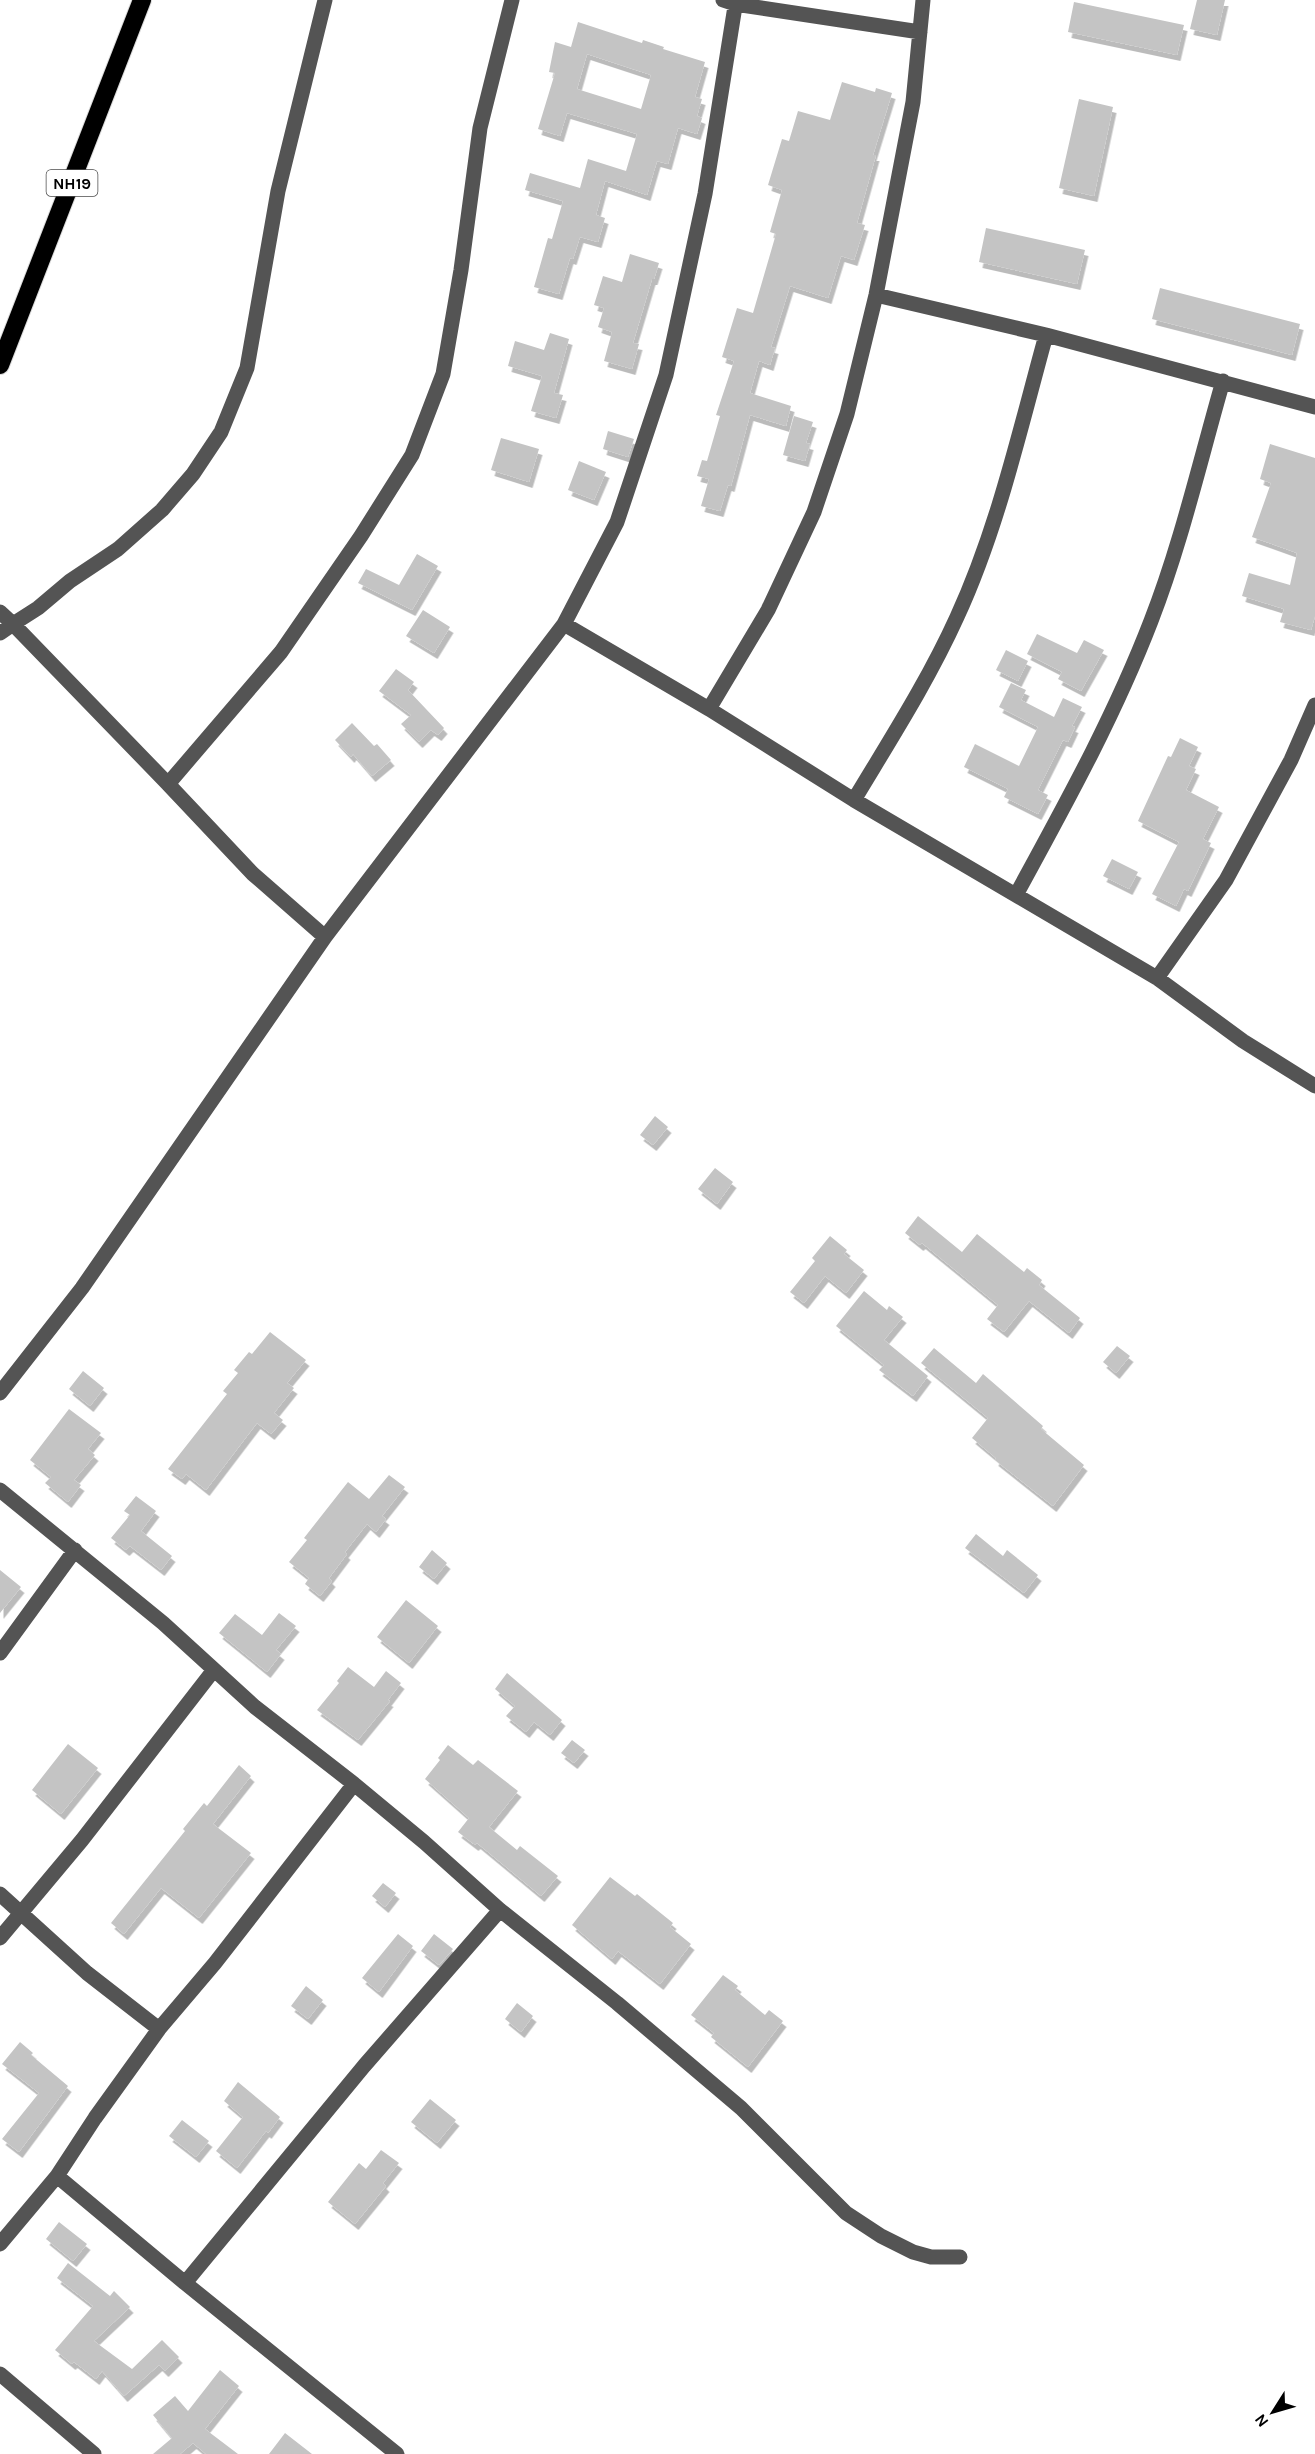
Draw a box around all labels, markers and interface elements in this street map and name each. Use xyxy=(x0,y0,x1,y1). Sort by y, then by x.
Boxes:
road number: NH19 xyxy=(46,170,98,196)
north arrow xyxy=(1243,2382,1303,2442)
text: N xyxy=(1250,2410,1272,2431)

